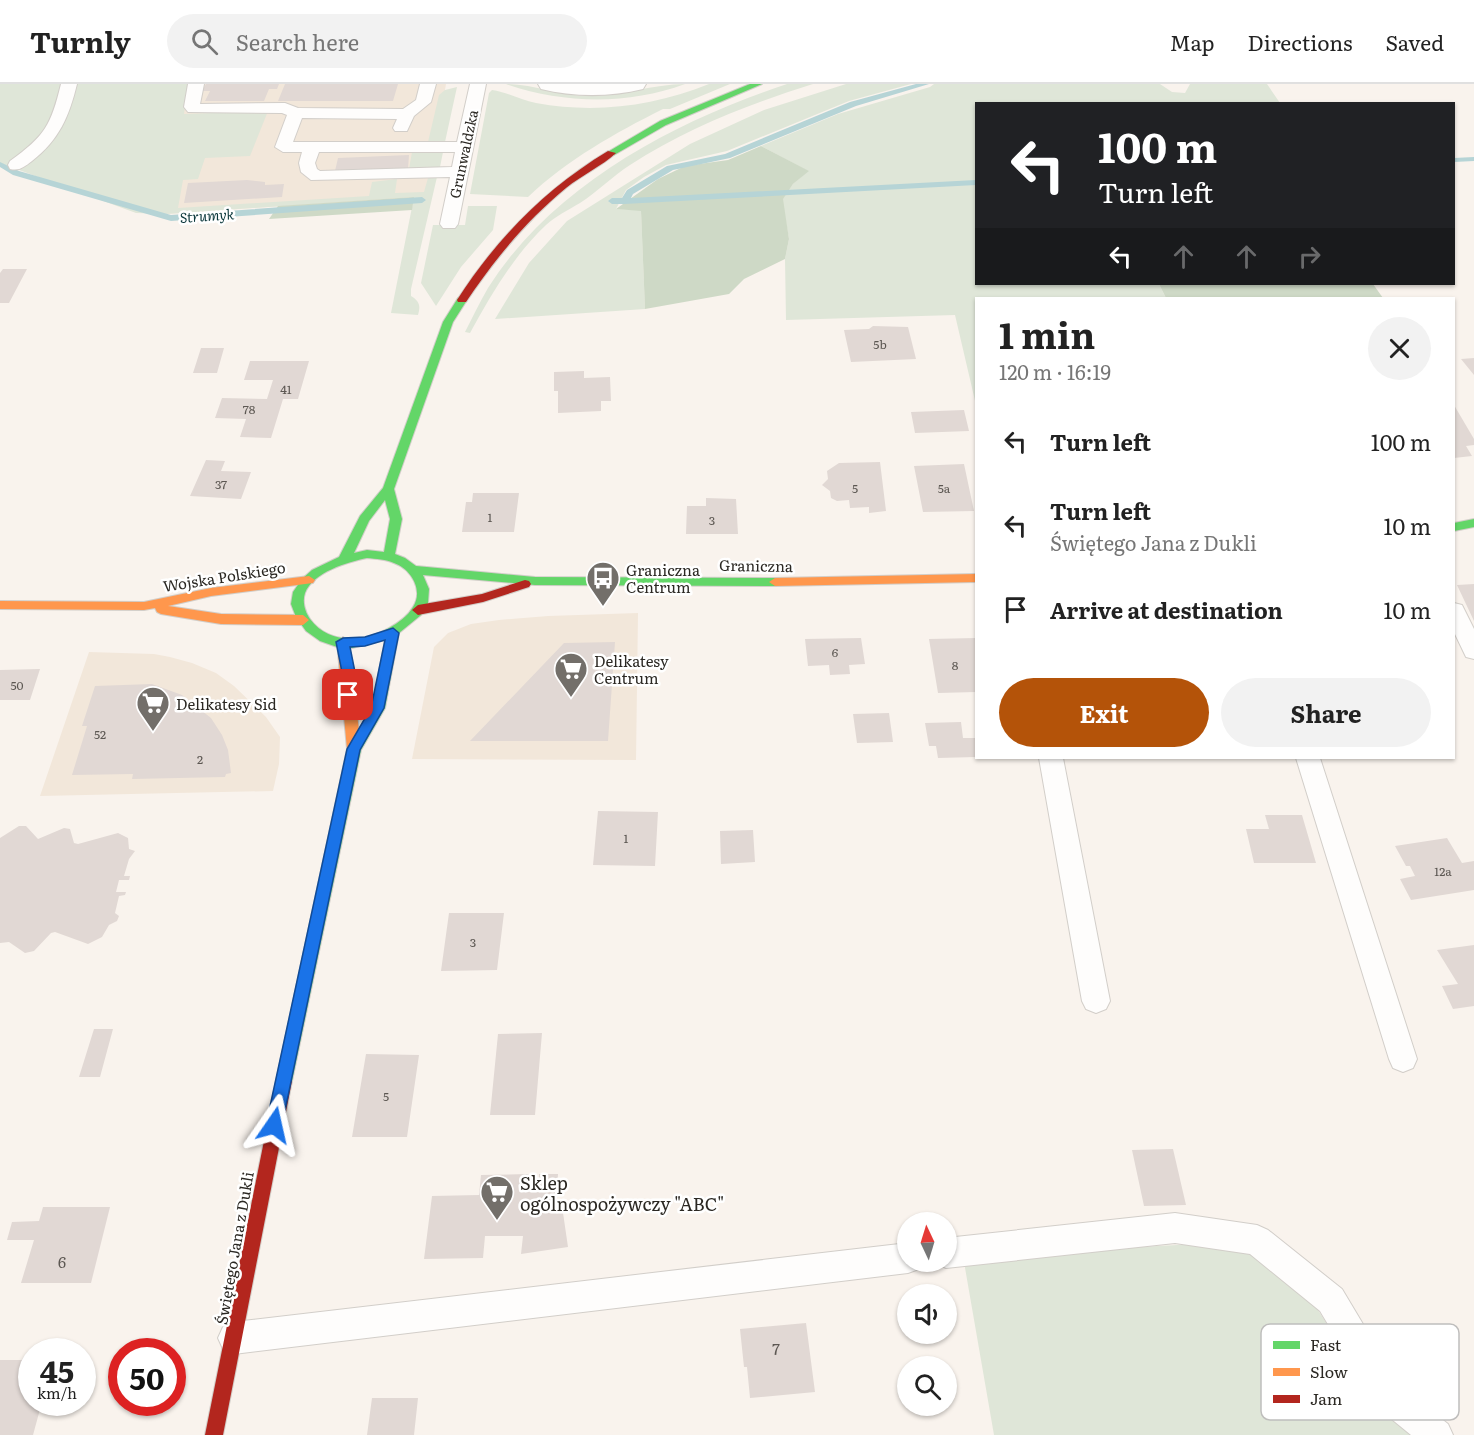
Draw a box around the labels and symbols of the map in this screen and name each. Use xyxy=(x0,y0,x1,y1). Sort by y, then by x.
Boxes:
street label: Grunwaldzka xyxy=(444,107,482,200)
water label: Strumyk xyxy=(179,203,235,227)
house number: 5b xyxy=(873,335,887,353)
house number: 41 xyxy=(280,380,292,398)
house number: 78 xyxy=(243,400,256,418)
house number: 37 xyxy=(215,475,227,493)
house number: 5 xyxy=(852,479,858,497)
house number: 5a xyxy=(938,479,951,497)
house number: 1 xyxy=(488,508,493,526)
house number: 3 xyxy=(709,511,715,529)
street label: Graniczna xyxy=(719,553,794,577)
street label: Wojska Polskiego xyxy=(161,555,287,597)
place label: Graniczna Centrum xyxy=(626,558,701,598)
bus stop icon: Graniczna Centrum xyxy=(585,560,621,607)
house number: 6 xyxy=(832,643,839,661)
place label: Delikatesy Centrum xyxy=(594,649,669,689)
supermarket icon: Delikatesy Centrum xyxy=(553,651,589,698)
house number: 8 xyxy=(952,656,959,674)
pin xyxy=(322,669,373,720)
house number: 50 xyxy=(10,676,24,694)
supermarket icon: Delikatesy Sid xyxy=(135,685,171,732)
place label: Delikatesy Sid xyxy=(176,692,277,715)
house number: 52 xyxy=(94,725,106,743)
house number: 2 xyxy=(197,750,203,768)
house number: 1 xyxy=(624,829,629,847)
house number: 12a xyxy=(1434,862,1452,880)
house number: 3 xyxy=(470,933,476,951)
house number: 5 xyxy=(383,1087,389,1105)
position arrow xyxy=(242,1093,306,1157)
place label: Sklep ogólnospożywczy "ABC" xyxy=(520,1169,724,1217)
street label: Świętego Jana z Dukli xyxy=(209,1170,259,1326)
supermarket icon: Sklep ogólnospożywczy "ABC" xyxy=(479,1174,515,1221)
north arrow xyxy=(897,1212,957,1272)
house number: 6 xyxy=(58,1250,66,1273)
legend xyxy=(1261,1324,1459,1420)
text: Fast xyxy=(1310,1332,1342,1356)
house number: 7 xyxy=(772,1337,780,1360)
speed limit sign: 50 xyxy=(108,1338,186,1416)
text: Slow xyxy=(1310,1359,1348,1383)
text: Jam xyxy=(1310,1386,1343,1410)

